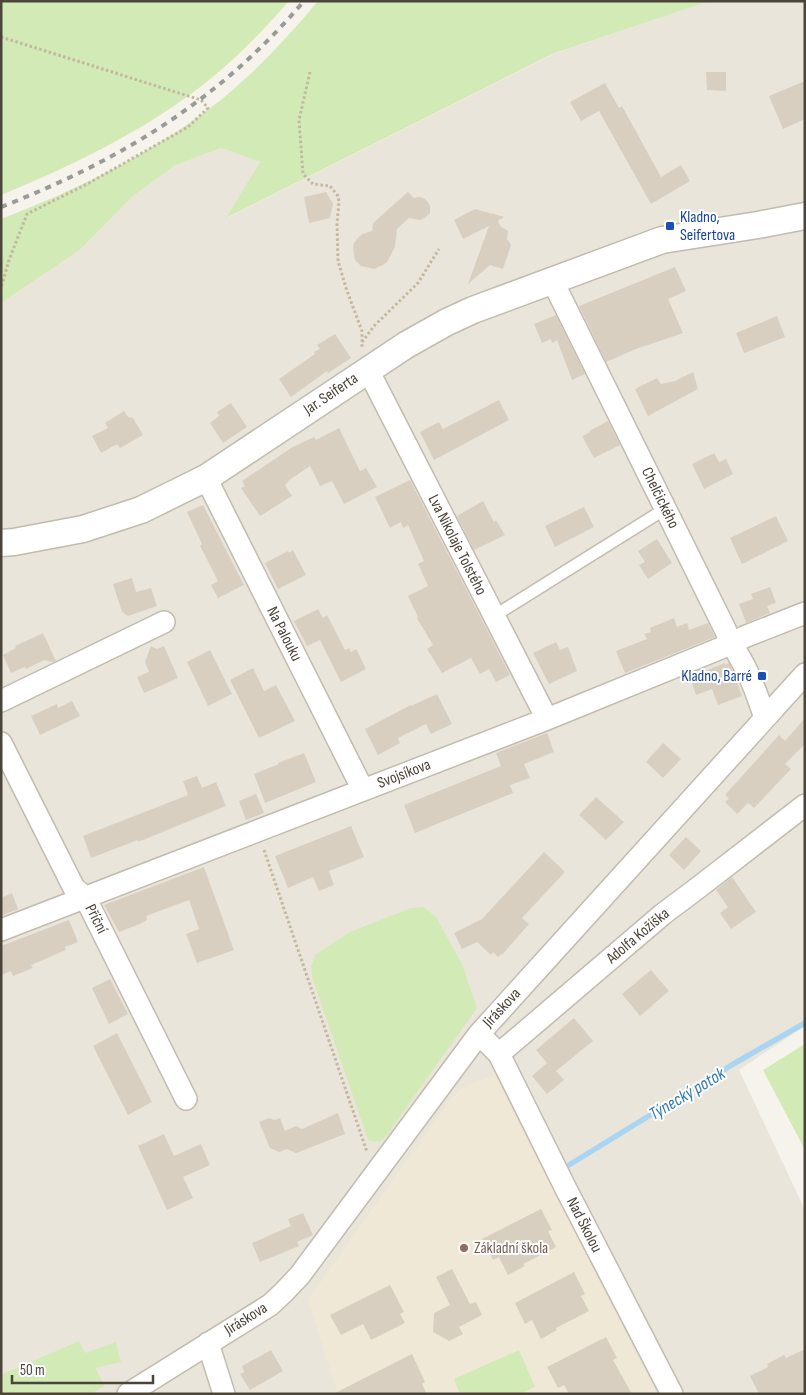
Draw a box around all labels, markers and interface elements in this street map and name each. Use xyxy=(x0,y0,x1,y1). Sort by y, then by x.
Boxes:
place label: Kladno, Seifertova xyxy=(680,208,735,245)
marker: Kladno, Seifertova xyxy=(664,220,676,232)
street label: Jar. Seiferta xyxy=(299,369,362,420)
street label: Chelčického xyxy=(637,464,683,532)
street label: Lva Nikolaje Tolstého xyxy=(423,492,491,598)
street label: Na Palouku xyxy=(262,604,306,664)
place label: Kladno, Barré xyxy=(681,667,752,686)
marker: Kladno, Barré xyxy=(756,670,768,682)
street label: Svojsíkova xyxy=(375,755,433,793)
street label: Příční xyxy=(81,901,111,937)
street label: Adolfa Kožíška xyxy=(602,904,673,968)
street label: Jiráskova xyxy=(478,984,525,1032)
water label: Týnecký potok xyxy=(645,1062,730,1125)
street label: Nad Školou xyxy=(562,1194,606,1256)
place label: Základní škola xyxy=(474,1239,548,1258)
marker: Základní škola xyxy=(458,1242,470,1254)
street label: Jiráskova xyxy=(220,1298,271,1340)
scale bar xyxy=(12,1352,154,1384)
text: 50 m xyxy=(20,1361,45,1380)

